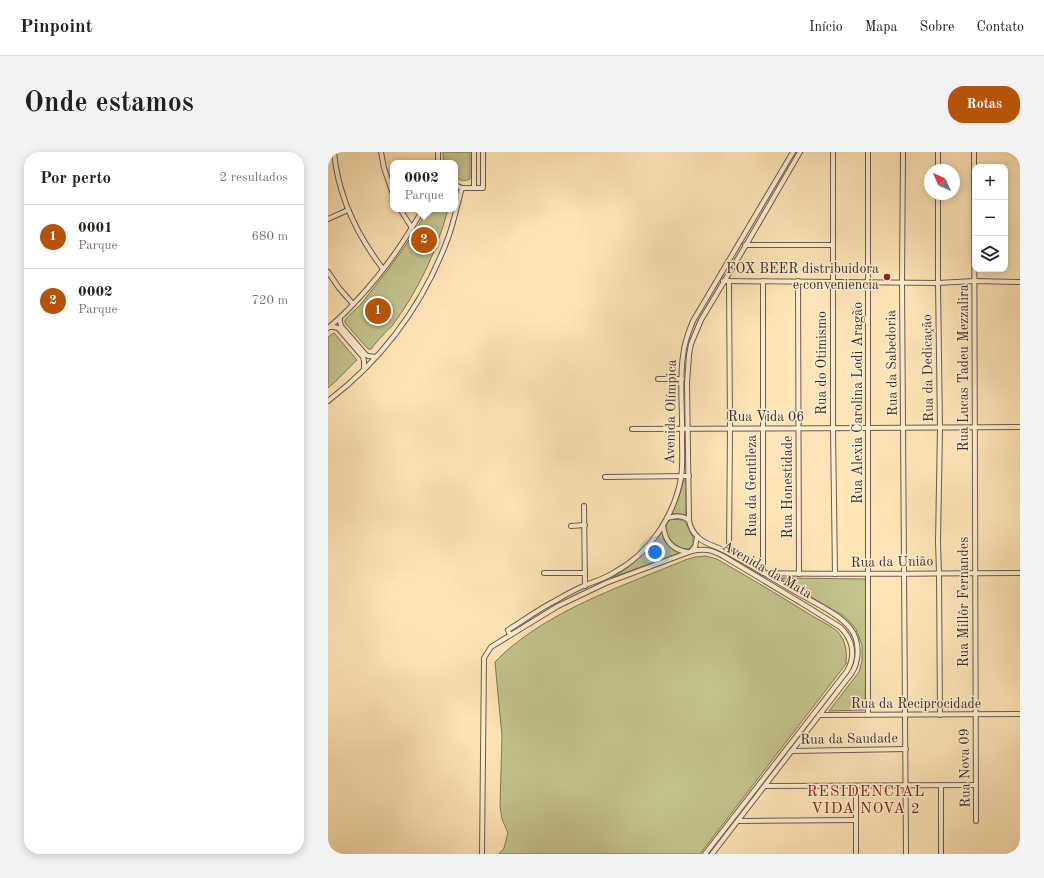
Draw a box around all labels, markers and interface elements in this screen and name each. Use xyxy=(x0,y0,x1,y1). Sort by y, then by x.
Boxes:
text: Pinpoint xyxy=(20,18,93,37)
text: Início xyxy=(809,20,843,34)
text: Mapa xyxy=(865,20,897,34)
text: Sobre xyxy=(919,20,954,34)
text: Contato xyxy=(976,20,1024,34)
button: Rotas xyxy=(948,86,1020,123)
text: Onde estamos xyxy=(24,90,194,118)
popup xyxy=(390,160,458,212)
north arrow xyxy=(924,164,960,200)
map controls xyxy=(972,164,1008,272)
button: + xyxy=(972,164,1008,200)
text: Por perto xyxy=(40,170,111,187)
text: 2 resultados xyxy=(220,171,288,184)
text: 0002 xyxy=(404,171,439,186)
text: Parque xyxy=(404,189,444,202)
button: − xyxy=(972,200,1008,236)
text: 0001 xyxy=(78,221,113,236)
pin: 2 xyxy=(411,225,437,255)
text: 1 xyxy=(49,230,57,243)
text: 680 m xyxy=(251,230,288,243)
button: layers xyxy=(972,236,1008,272)
text: Parque xyxy=(78,239,117,252)
place label: FOX BEER distribuidora e conveniencia xyxy=(726,262,879,292)
marker: FOX BEER distribuidora e conveniencia xyxy=(882,272,892,282)
street label: Rua Lucas Tadeu Mezzalira xyxy=(957,284,971,452)
text: 0002 xyxy=(78,285,113,300)
text: 2 xyxy=(49,294,57,307)
text: 720 m xyxy=(251,294,288,307)
pin: 1 xyxy=(365,296,391,326)
street label: Rua Alexia Carolina Lodi Aragão xyxy=(851,302,865,504)
text: Parque xyxy=(78,303,117,316)
street label: Rua da Sabedoria xyxy=(884,310,900,416)
street label: Rua do Otimismo xyxy=(815,311,829,415)
street label: Rua da Dedicação xyxy=(920,314,936,422)
street label: Avenida Olímpica xyxy=(663,359,679,465)
street label: Rua Vida 06 xyxy=(728,410,804,424)
street label: Rua da Gentileza xyxy=(745,435,759,537)
street label: Rua Honestidade xyxy=(781,435,795,539)
street label: Rua Millôr Fernandes xyxy=(957,537,971,667)
street label: Avenida da Mata xyxy=(720,539,814,601)
your location xyxy=(645,542,665,562)
street label: Rua da União xyxy=(851,554,933,570)
street label: Rua da Reciprocidade xyxy=(851,697,981,711)
street label: Rua Nova 09 xyxy=(957,728,973,808)
street label: Rua da Saudade xyxy=(800,731,898,747)
district label: RESIDENCIAL VIDA NOVA 2 xyxy=(807,785,925,817)

